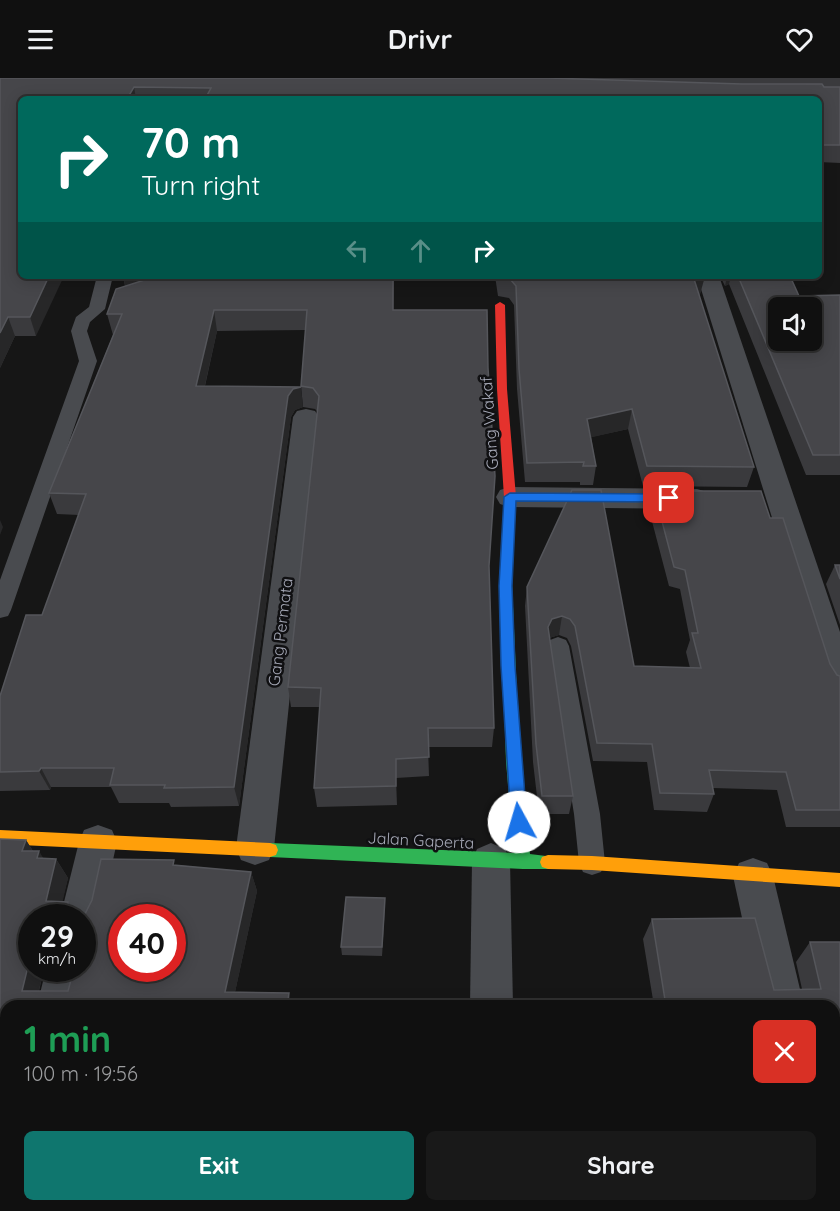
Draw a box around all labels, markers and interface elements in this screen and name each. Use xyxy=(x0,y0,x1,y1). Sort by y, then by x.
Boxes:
text: Drivr xyxy=(388,22,452,56)
icon: menu xyxy=(24,23,57,56)
icon: heart xyxy=(783,23,816,56)
text: 70 m xyxy=(141,116,240,169)
icon: right xyxy=(42,120,120,198)
text: Turn right xyxy=(141,168,260,202)
icon: left xyxy=(341,234,374,267)
icon: ahead xyxy=(404,234,437,267)
icon: right xyxy=(467,234,500,267)
map controls xyxy=(768,297,822,351)
button: sound xyxy=(768,297,822,351)
street label: Gang Wakaf xyxy=(476,375,502,470)
pin xyxy=(643,472,694,523)
icon: arrive xyxy=(652,481,685,514)
street label: Gang Permata xyxy=(263,577,297,687)
position arrow xyxy=(487,790,551,854)
street label: Jalan Gaperta xyxy=(367,827,475,853)
speed limit sign: 40 xyxy=(108,904,186,982)
text: 29 xyxy=(40,917,74,955)
text: km/h xyxy=(38,949,76,968)
text: 1 min xyxy=(24,1016,111,1061)
button: close xyxy=(753,1020,816,1083)
text: 100 m · 19:56 xyxy=(24,1061,138,1086)
button: Exit xyxy=(24,1131,414,1200)
button: Share xyxy=(426,1131,816,1200)

